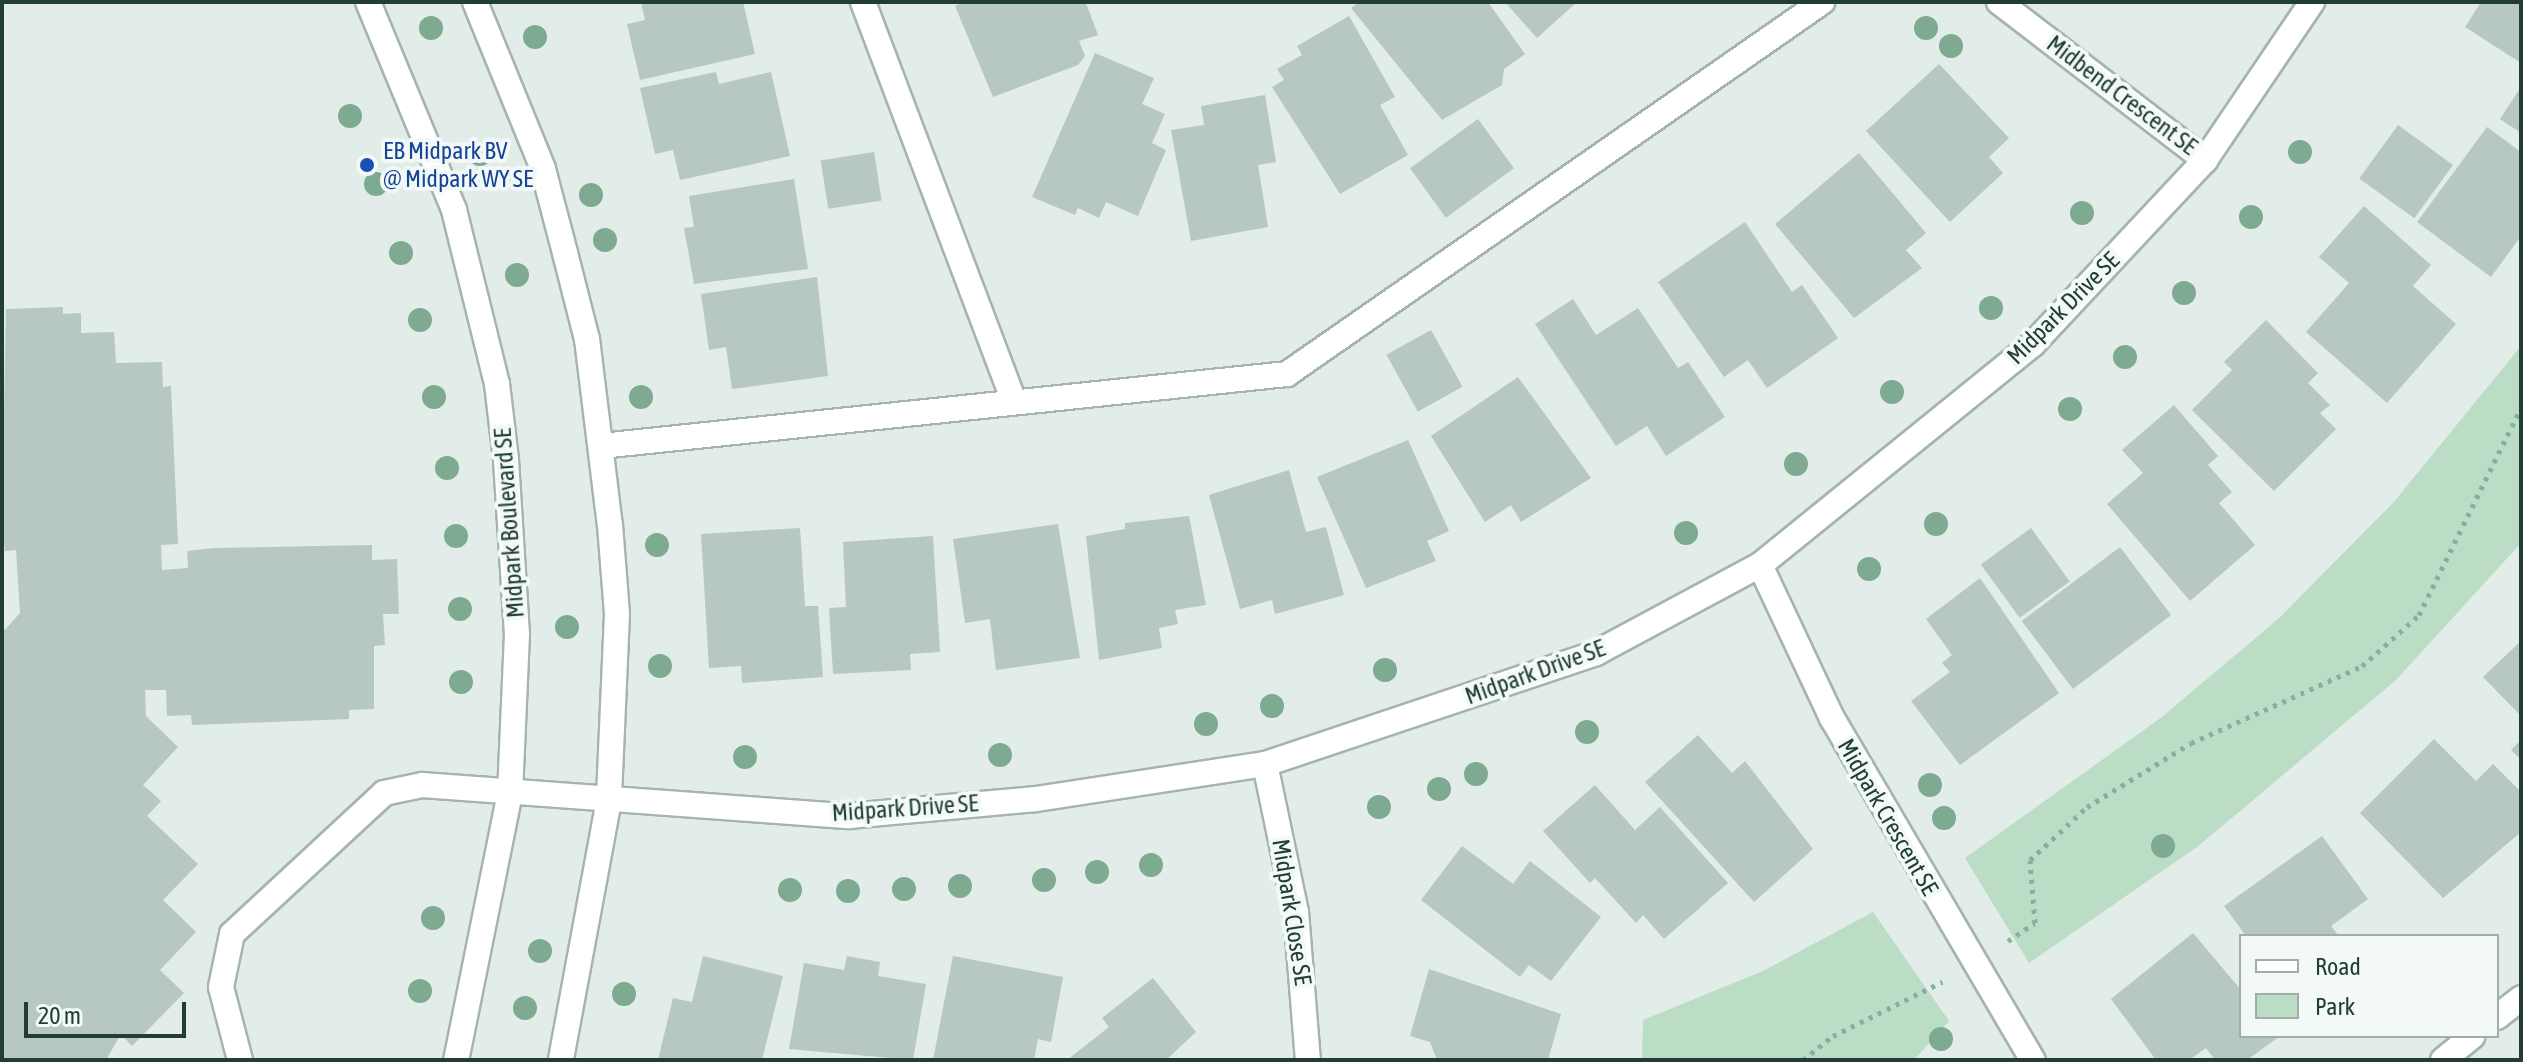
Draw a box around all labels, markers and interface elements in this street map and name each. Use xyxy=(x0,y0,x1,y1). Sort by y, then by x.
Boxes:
street label: Midbend Crescent SE xyxy=(2041,29,2203,161)
place label: EB Midpark BV @ Midpark WY SE xyxy=(383,137,533,193)
marker: EB Midpark BV @ Midpark WY SE xyxy=(358,156,376,174)
street label: Midpark Drive SE xyxy=(2001,246,2125,370)
street label: Midpark Boulevard SE xyxy=(488,427,530,619)
street label: Midpark Drive SE xyxy=(1461,633,1609,711)
street label: Midpark Crescent SE xyxy=(1832,734,1944,900)
street label: Midpark Drive SE xyxy=(831,789,979,827)
street label: Midpark Close SE xyxy=(1266,837,1318,987)
legend xyxy=(2239,934,2499,1038)
text: Road xyxy=(2315,953,2361,980)
scale bar xyxy=(28,986,190,1036)
text: Park xyxy=(2315,993,2355,1020)
text: 20 m xyxy=(38,1002,81,1029)

